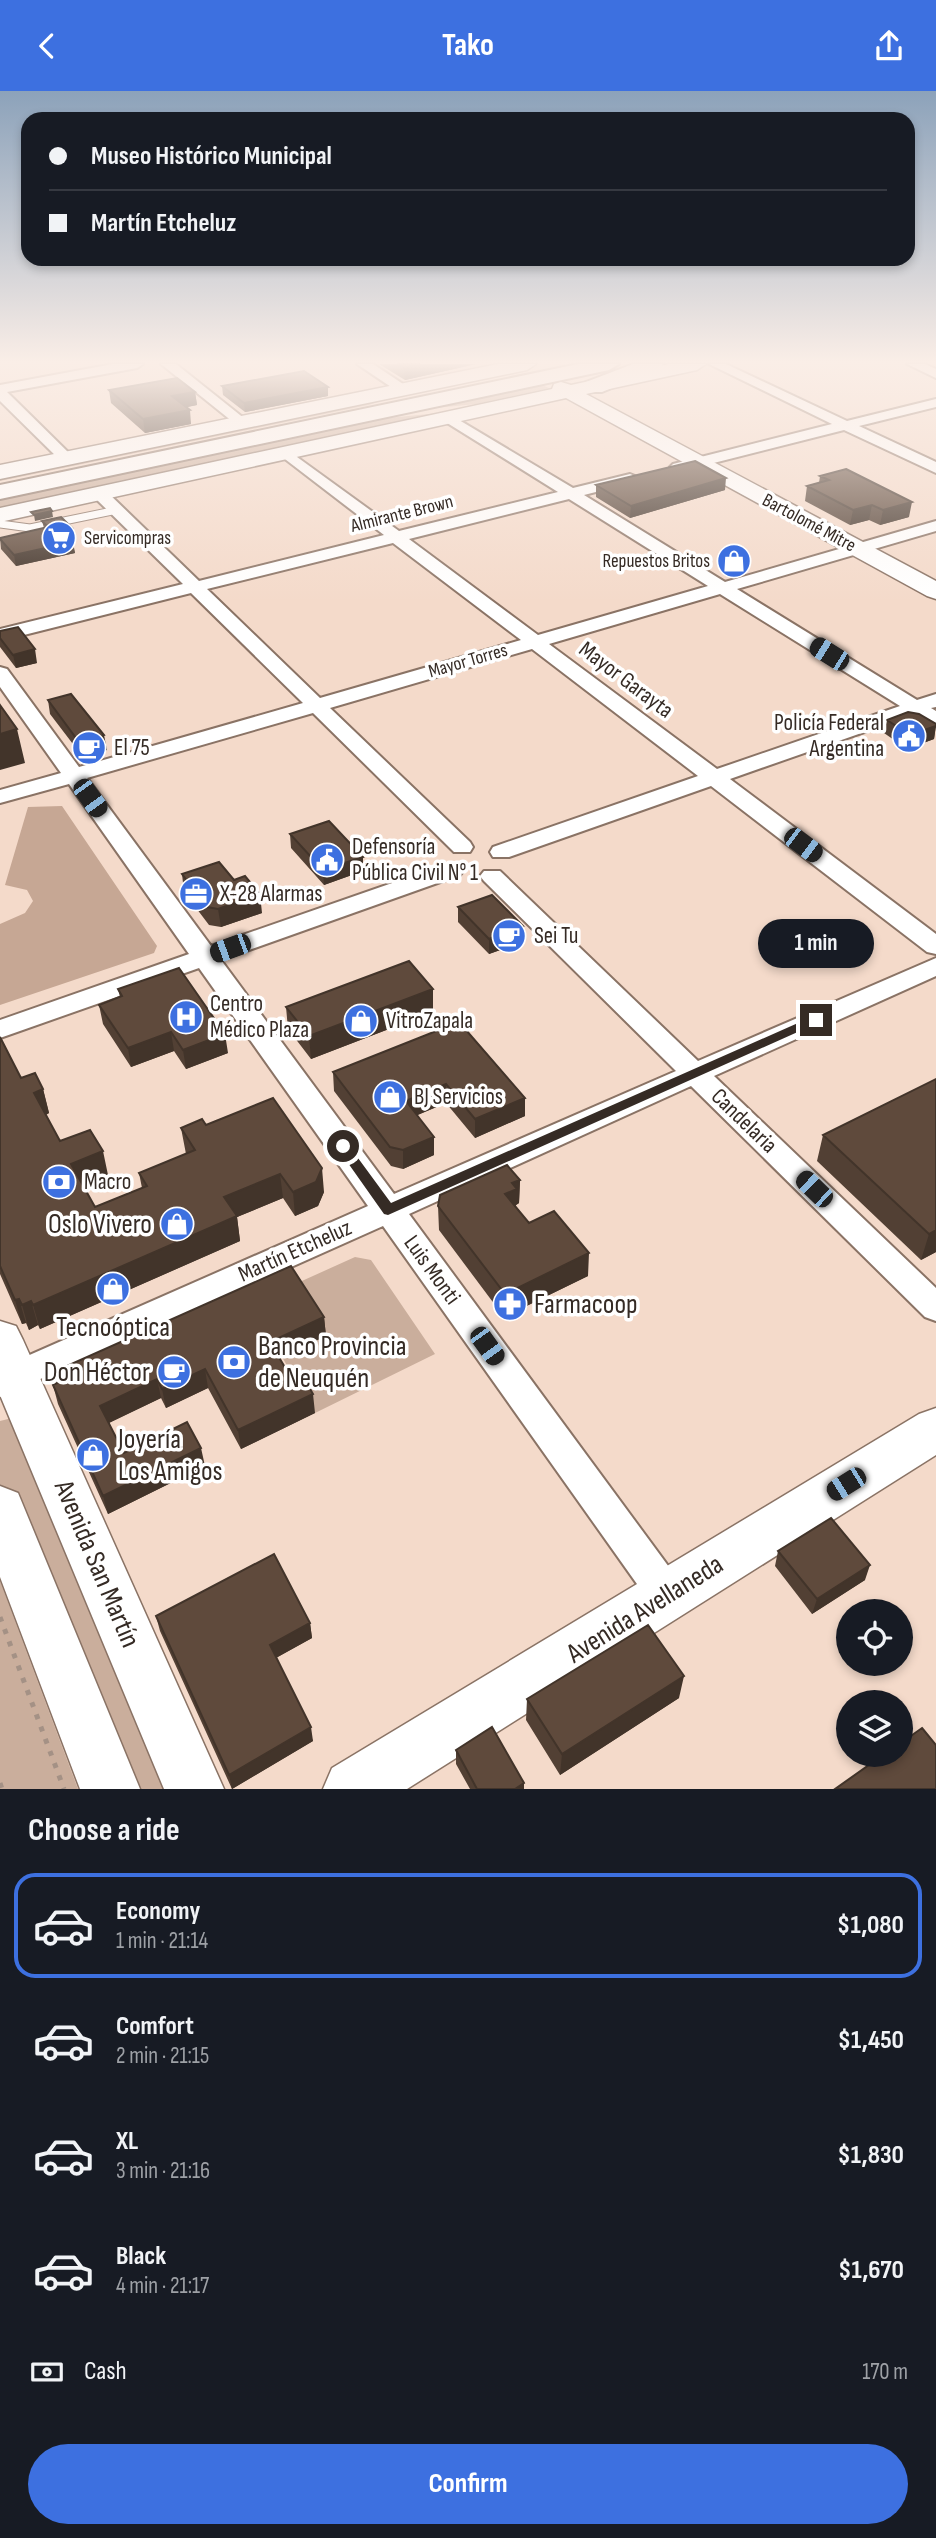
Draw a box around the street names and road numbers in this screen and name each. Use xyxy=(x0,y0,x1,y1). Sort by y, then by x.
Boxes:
street label: Bartolomé Mitre xyxy=(758,489,860,557)
street label: Almirante Brown xyxy=(347,490,456,538)
street label: Mayor Garayta xyxy=(573,635,679,725)
street label: Mayor Torres xyxy=(426,639,510,683)
street label: Candelaria xyxy=(705,1083,783,1159)
street label: Martín Etcheluz xyxy=(234,1214,356,1288)
street label: Luis Monti xyxy=(398,1230,466,1310)
street label: Avenida San Martín xyxy=(47,1475,147,1653)
street label: Avenida Avellaneda xyxy=(560,1548,729,1671)

